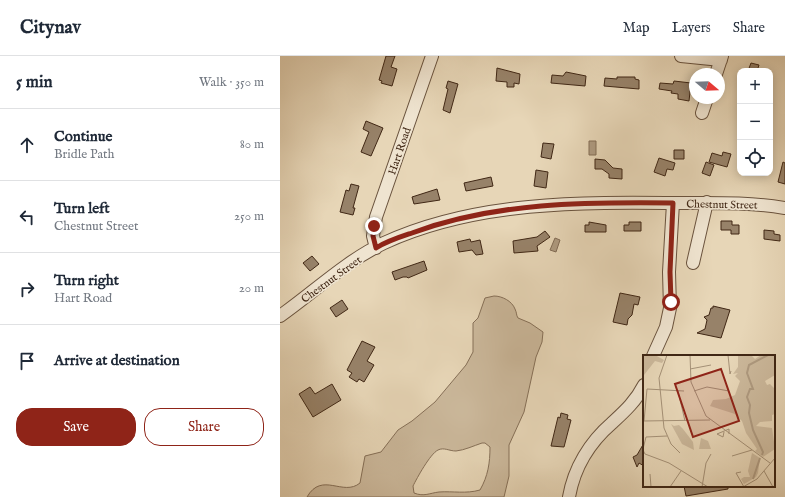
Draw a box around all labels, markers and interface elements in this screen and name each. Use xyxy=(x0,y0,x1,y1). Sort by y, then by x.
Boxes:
text: Citynav xyxy=(20,16,81,40)
text: Map xyxy=(623,19,650,37)
text: Layers xyxy=(672,19,711,37)
text: Share xyxy=(733,19,765,37)
north arrow xyxy=(689,68,725,104)
map controls xyxy=(737,68,773,176)
button: + xyxy=(737,68,773,104)
text: 5 min xyxy=(16,72,53,93)
text: Walk · 350 m xyxy=(199,74,264,91)
button: − xyxy=(737,104,773,140)
street label: Hart Road xyxy=(385,126,415,177)
text: Continue xyxy=(54,127,112,146)
icon: ahead xyxy=(16,134,38,156)
text: 80 m xyxy=(240,136,264,153)
button: locate xyxy=(737,140,773,176)
text: Bridle Path xyxy=(54,146,114,163)
street label: Chestnut Street xyxy=(686,197,758,213)
text: Turn left xyxy=(54,199,110,218)
icon: left xyxy=(16,206,38,228)
text: 250 m xyxy=(234,208,264,225)
route end xyxy=(365,217,383,235)
text: Chestnut Street xyxy=(54,218,138,235)
street label: Chestnut Street xyxy=(299,253,365,306)
text: Turn right xyxy=(54,271,119,290)
icon: right xyxy=(16,278,38,300)
text: 20 m xyxy=(239,280,264,297)
text: Hart Road xyxy=(54,290,112,307)
route start xyxy=(662,293,680,311)
icon: arrive xyxy=(16,350,38,372)
text: Arrive at destination xyxy=(54,351,180,370)
inset map xyxy=(643,355,775,487)
button: Save xyxy=(16,408,136,446)
button: Share xyxy=(144,408,264,446)

